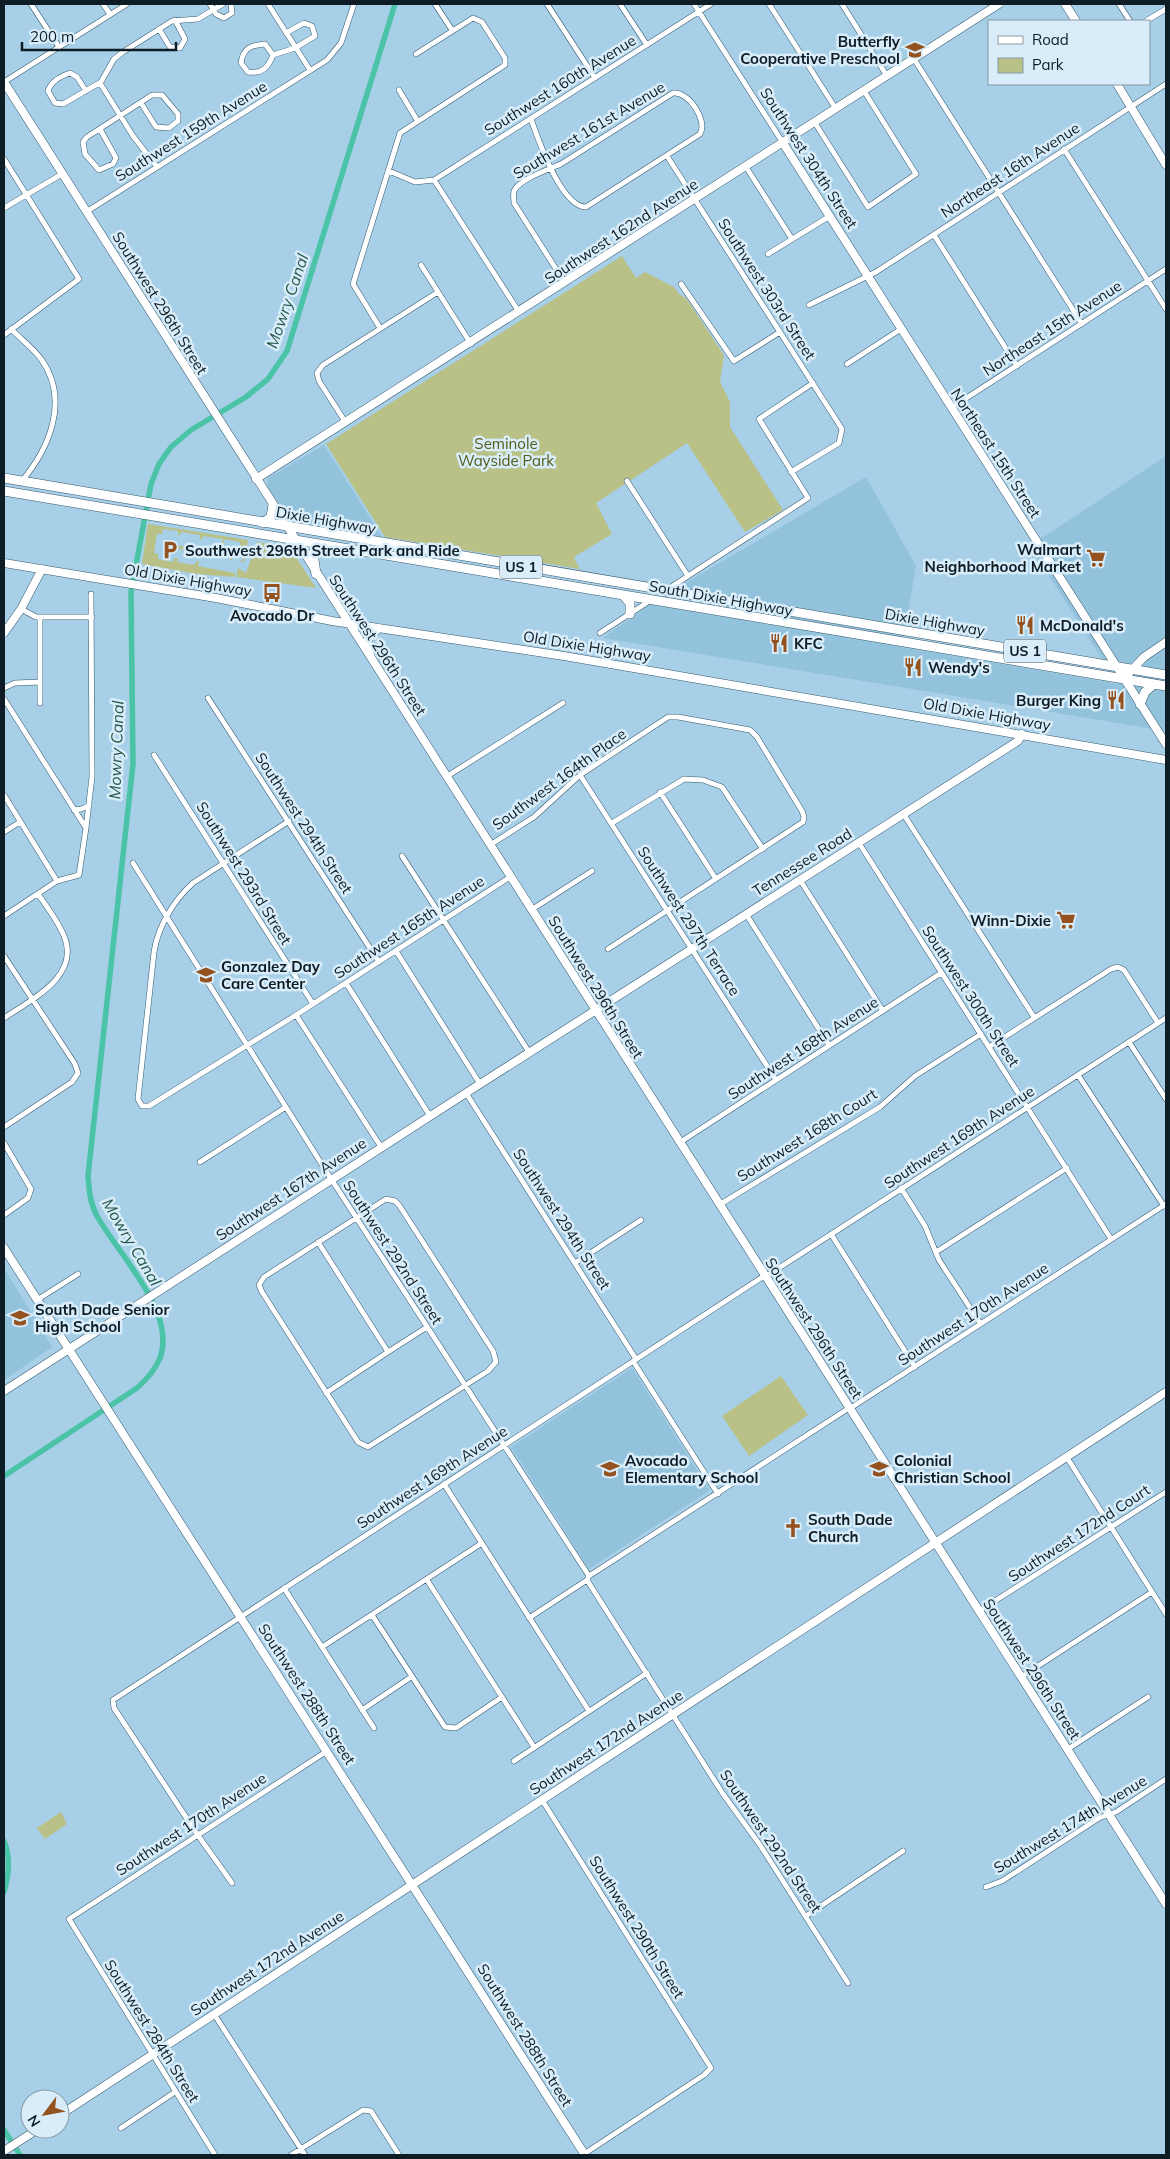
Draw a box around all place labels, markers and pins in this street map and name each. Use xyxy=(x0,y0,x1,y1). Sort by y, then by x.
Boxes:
place label: Butterfly Cooperative Preschool xyxy=(740,32,901,68)
school or university icon: Butterfly Cooperative Preschool xyxy=(904,39,926,61)
parking icon: Southwest 296th Street Park and Ride xyxy=(159,539,181,561)
place label: Walmart Neighborhood Market xyxy=(925,540,1081,576)
place label: Southwest 296th Street Park and Ride xyxy=(185,541,460,560)
supermarket icon: Walmart Neighborhood Market xyxy=(1085,547,1107,569)
bus stop icon: Avocado Dr xyxy=(261,582,283,604)
place label: Avocado Dr xyxy=(230,606,314,625)
restaurant icon: McDonald's xyxy=(1014,614,1036,636)
place label: McDonald's xyxy=(1040,616,1124,635)
restaurant icon: KFC xyxy=(768,632,790,654)
place label: KFC xyxy=(794,634,823,653)
restaurant icon: Wendy's xyxy=(902,656,924,678)
place label: Wendy's xyxy=(928,658,990,677)
restaurant icon: Burger King xyxy=(1105,689,1127,711)
place label: Burger King xyxy=(1016,691,1101,710)
supermarket icon: Winn-Dixie xyxy=(1055,909,1077,931)
place label: Winn-Dixie xyxy=(970,911,1051,930)
place label: Gonzalez Day Care Center xyxy=(221,957,321,993)
school or university icon: Gonzalez Day Care Center xyxy=(195,964,217,986)
place label: South Dade Senior High School xyxy=(35,1300,169,1336)
school or university icon: South Dade Senior High School xyxy=(9,1307,31,1329)
place label: Avocado Elementary School xyxy=(625,1451,758,1487)
place label: Colonial Christian School xyxy=(894,1451,1011,1487)
school or university icon: Avocado Elementary School xyxy=(599,1458,621,1480)
school or university icon: Colonial Christian School xyxy=(868,1458,890,1480)
place label: South Dade Church xyxy=(808,1510,893,1546)
church icon: South Dade Church xyxy=(782,1517,804,1539)

